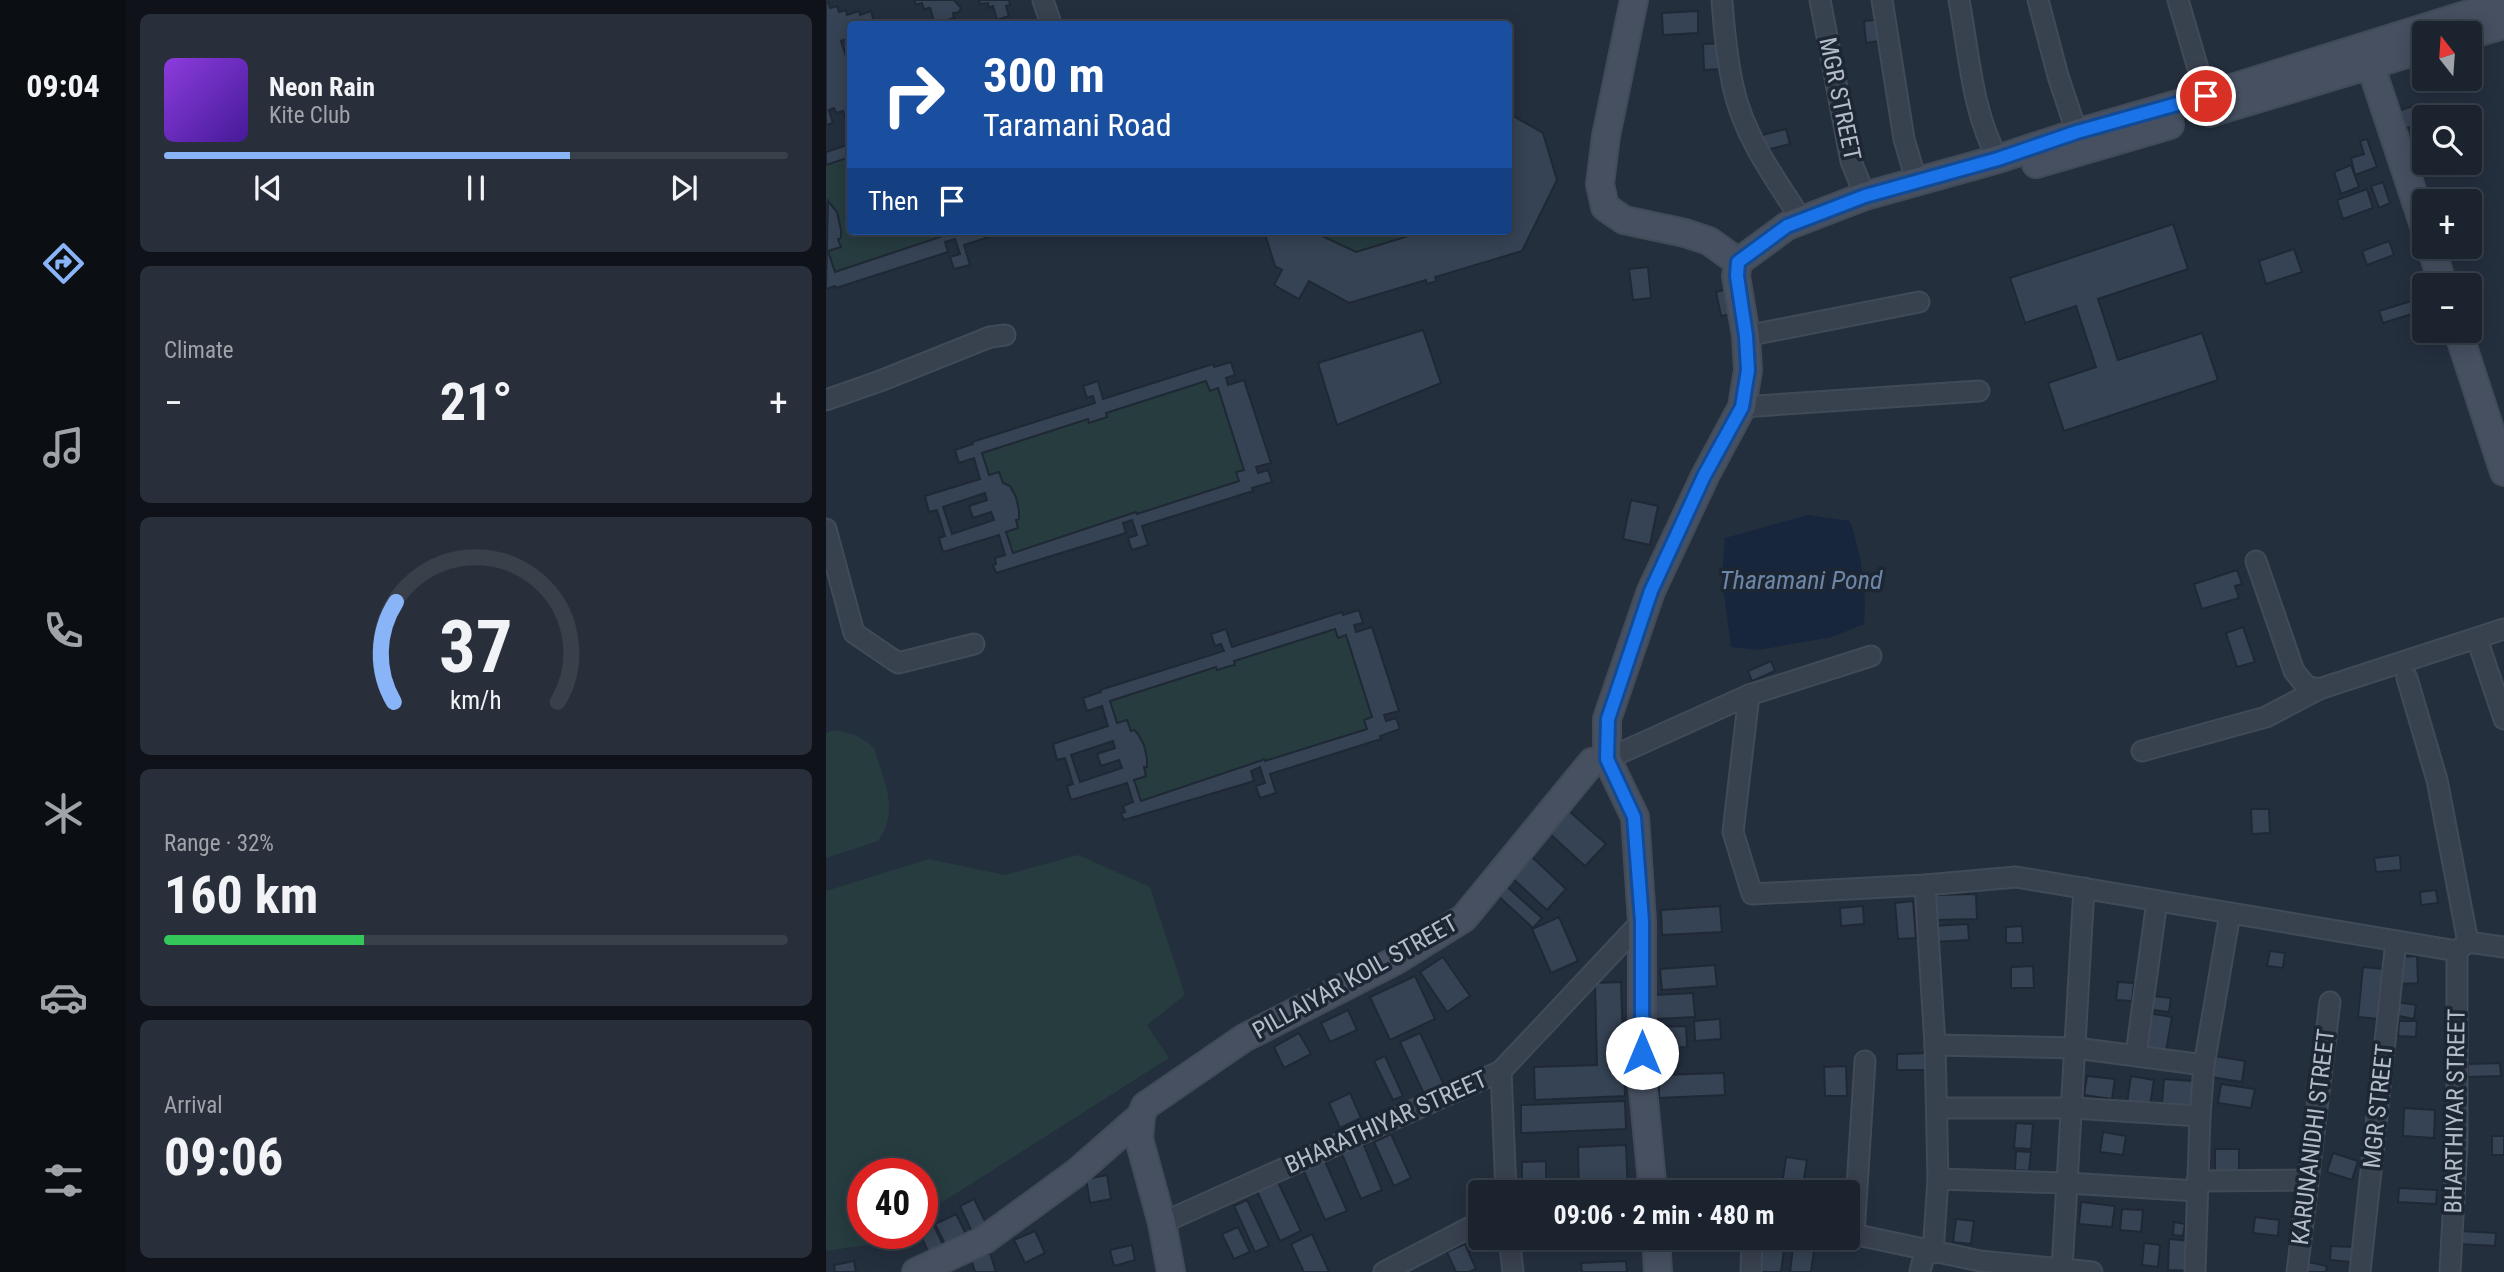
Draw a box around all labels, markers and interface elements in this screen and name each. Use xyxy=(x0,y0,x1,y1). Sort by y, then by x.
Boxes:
north arrow xyxy=(2412,21,2482,91)
map controls xyxy=(2412,21,2482,343)
street label: MGR STREET xyxy=(1813,35,1867,163)
text: 300 m xyxy=(983,47,1105,104)
icon: right xyxy=(868,49,959,140)
pin xyxy=(2176,66,2236,126)
text: 09:04 xyxy=(26,67,100,105)
text: Neon Rain xyxy=(269,72,375,102)
icon: arrive xyxy=(2187,77,2225,115)
text: Kite Club xyxy=(269,102,350,129)
button: search xyxy=(2412,105,2482,175)
text: Taramani Road xyxy=(983,106,1172,144)
icon: previous xyxy=(249,169,287,207)
icon: pause xyxy=(457,169,495,207)
icon: next xyxy=(665,169,703,207)
icon: arrive xyxy=(933,182,971,220)
text: Then xyxy=(868,186,919,216)
button: + xyxy=(2412,189,2482,259)
icon: directions xyxy=(39,239,88,288)
button: − xyxy=(2412,273,2482,343)
text: Climate xyxy=(164,337,234,364)
text: 21° xyxy=(440,372,512,433)
text: − xyxy=(164,381,183,425)
text: + xyxy=(769,381,788,425)
icon: music xyxy=(39,423,88,472)
water label: Tharamani Pond xyxy=(1720,565,1883,595)
text: 37 xyxy=(439,604,513,690)
icon: phone xyxy=(39,606,88,655)
text: km/h xyxy=(450,686,502,715)
icon: climate xyxy=(39,789,88,838)
text: Range · 32% xyxy=(164,830,274,857)
text: 160 km xyxy=(164,865,318,926)
street label: PILLAIYAR KOIL STREET xyxy=(1248,909,1462,1045)
icon: car xyxy=(39,973,88,1022)
street label: BHARTHIYAR STREET xyxy=(2439,1008,2471,1214)
position arrow xyxy=(1605,1016,1679,1090)
street label: KARUNANIDHI STREET xyxy=(2286,1027,2340,1247)
street label: MGR STREET xyxy=(2358,1042,2398,1170)
street label: BHARATHIYAR STREET xyxy=(1281,1065,1491,1179)
text: Arrival xyxy=(164,1092,223,1119)
text: 09:06 xyxy=(164,1127,283,1188)
icon: filters xyxy=(39,1156,88,1205)
speed limit sign: 40 xyxy=(847,1158,938,1249)
text: 09:06 · 2 min · 480 m xyxy=(1554,1200,1774,1230)

